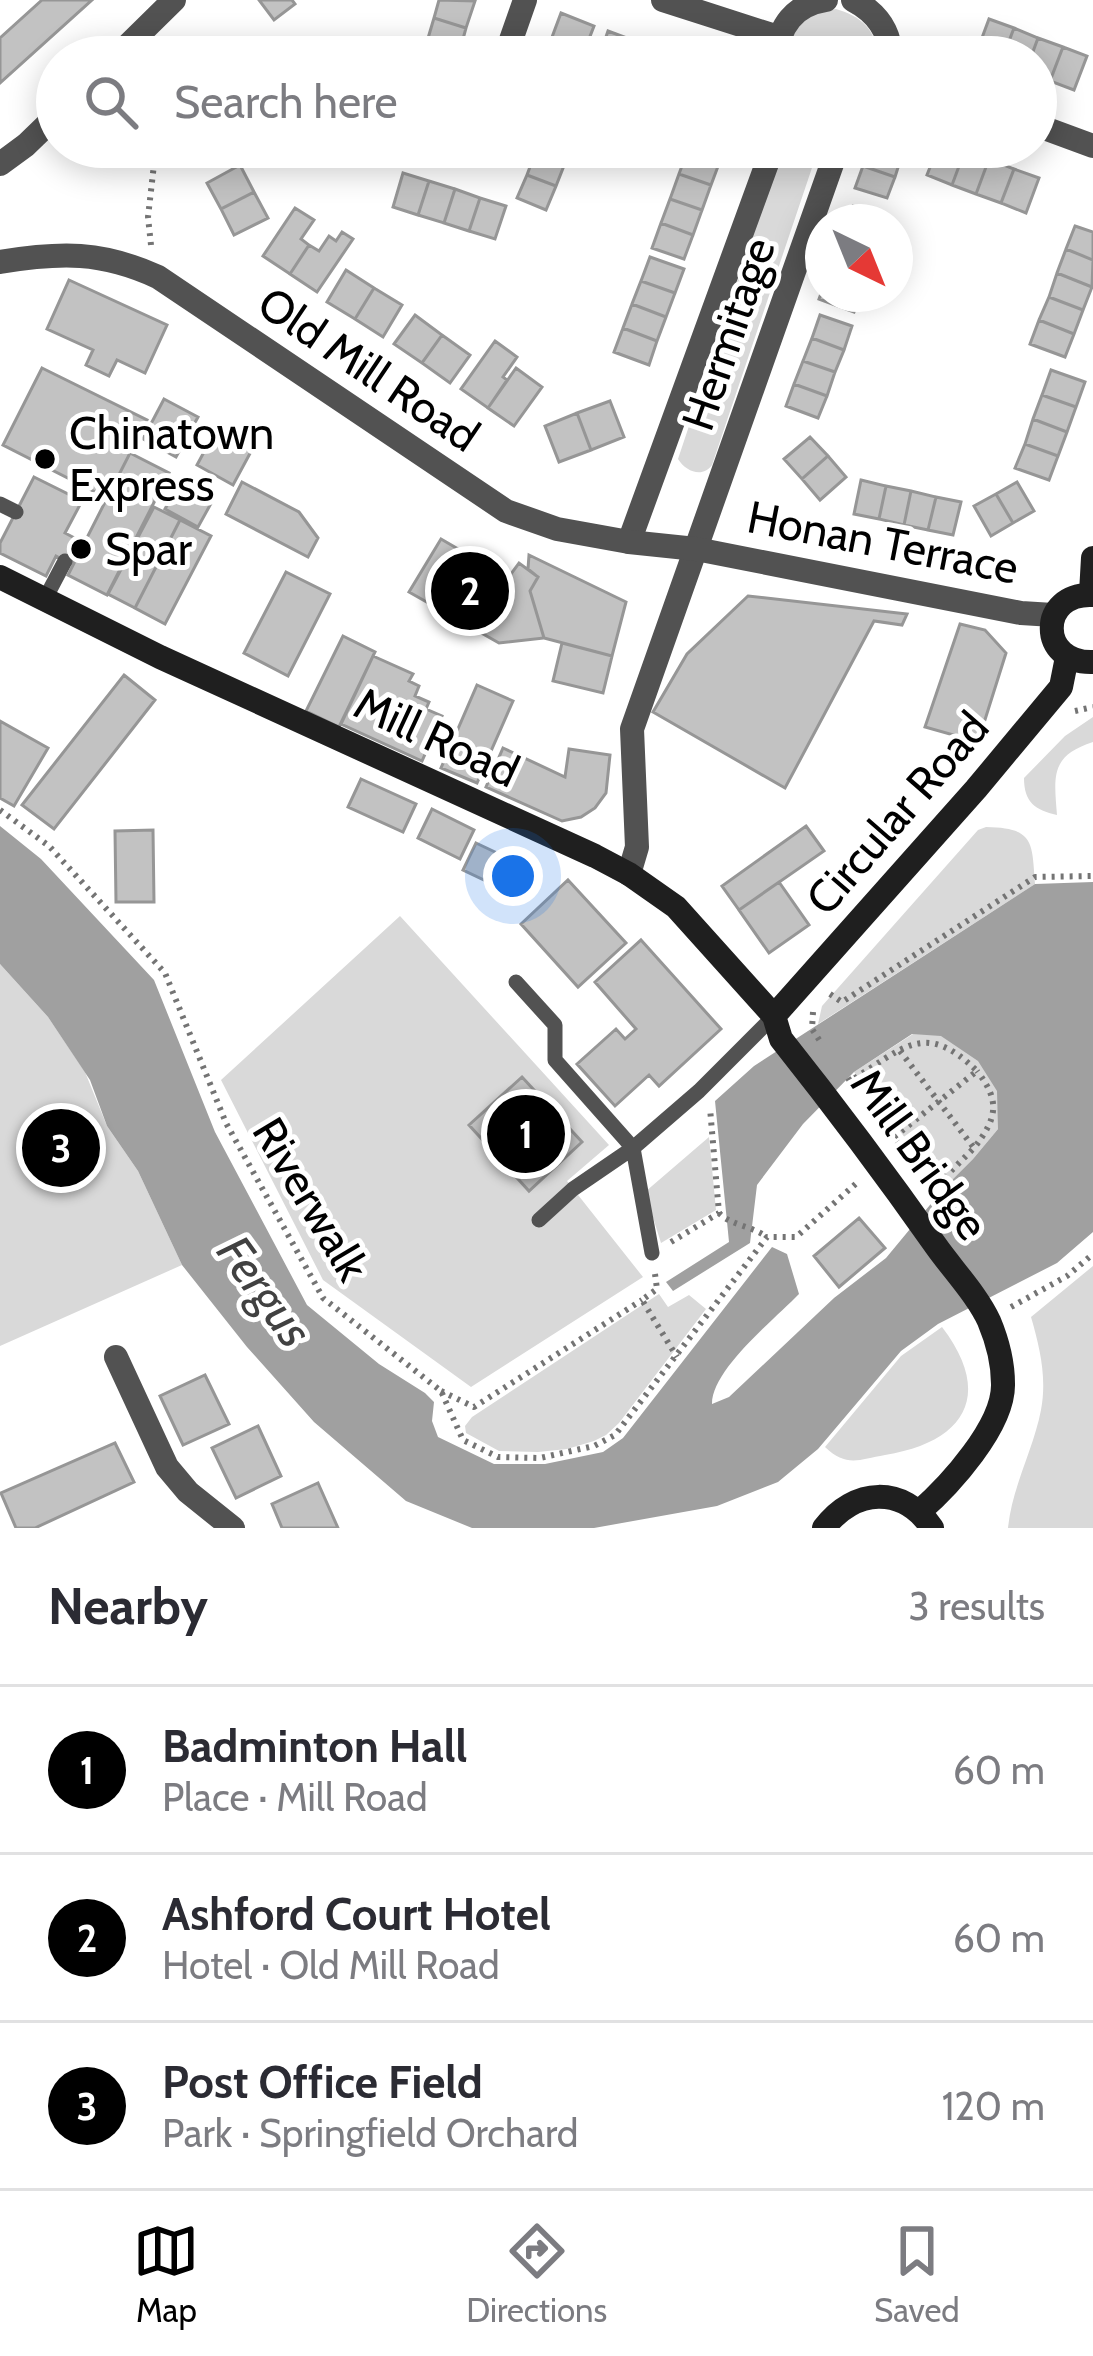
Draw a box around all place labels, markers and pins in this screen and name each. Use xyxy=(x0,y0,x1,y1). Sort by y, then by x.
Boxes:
place label: Chinatown Express xyxy=(69,406,274,512)
marker: Chinatown Express xyxy=(32,446,58,472)
place label: Spar xyxy=(105,522,193,576)
marker: Spar xyxy=(68,536,94,562)
pin: 2 xyxy=(431,546,509,636)
pin: 1 xyxy=(487,1089,565,1179)
pin: 3 xyxy=(22,1103,100,1193)

